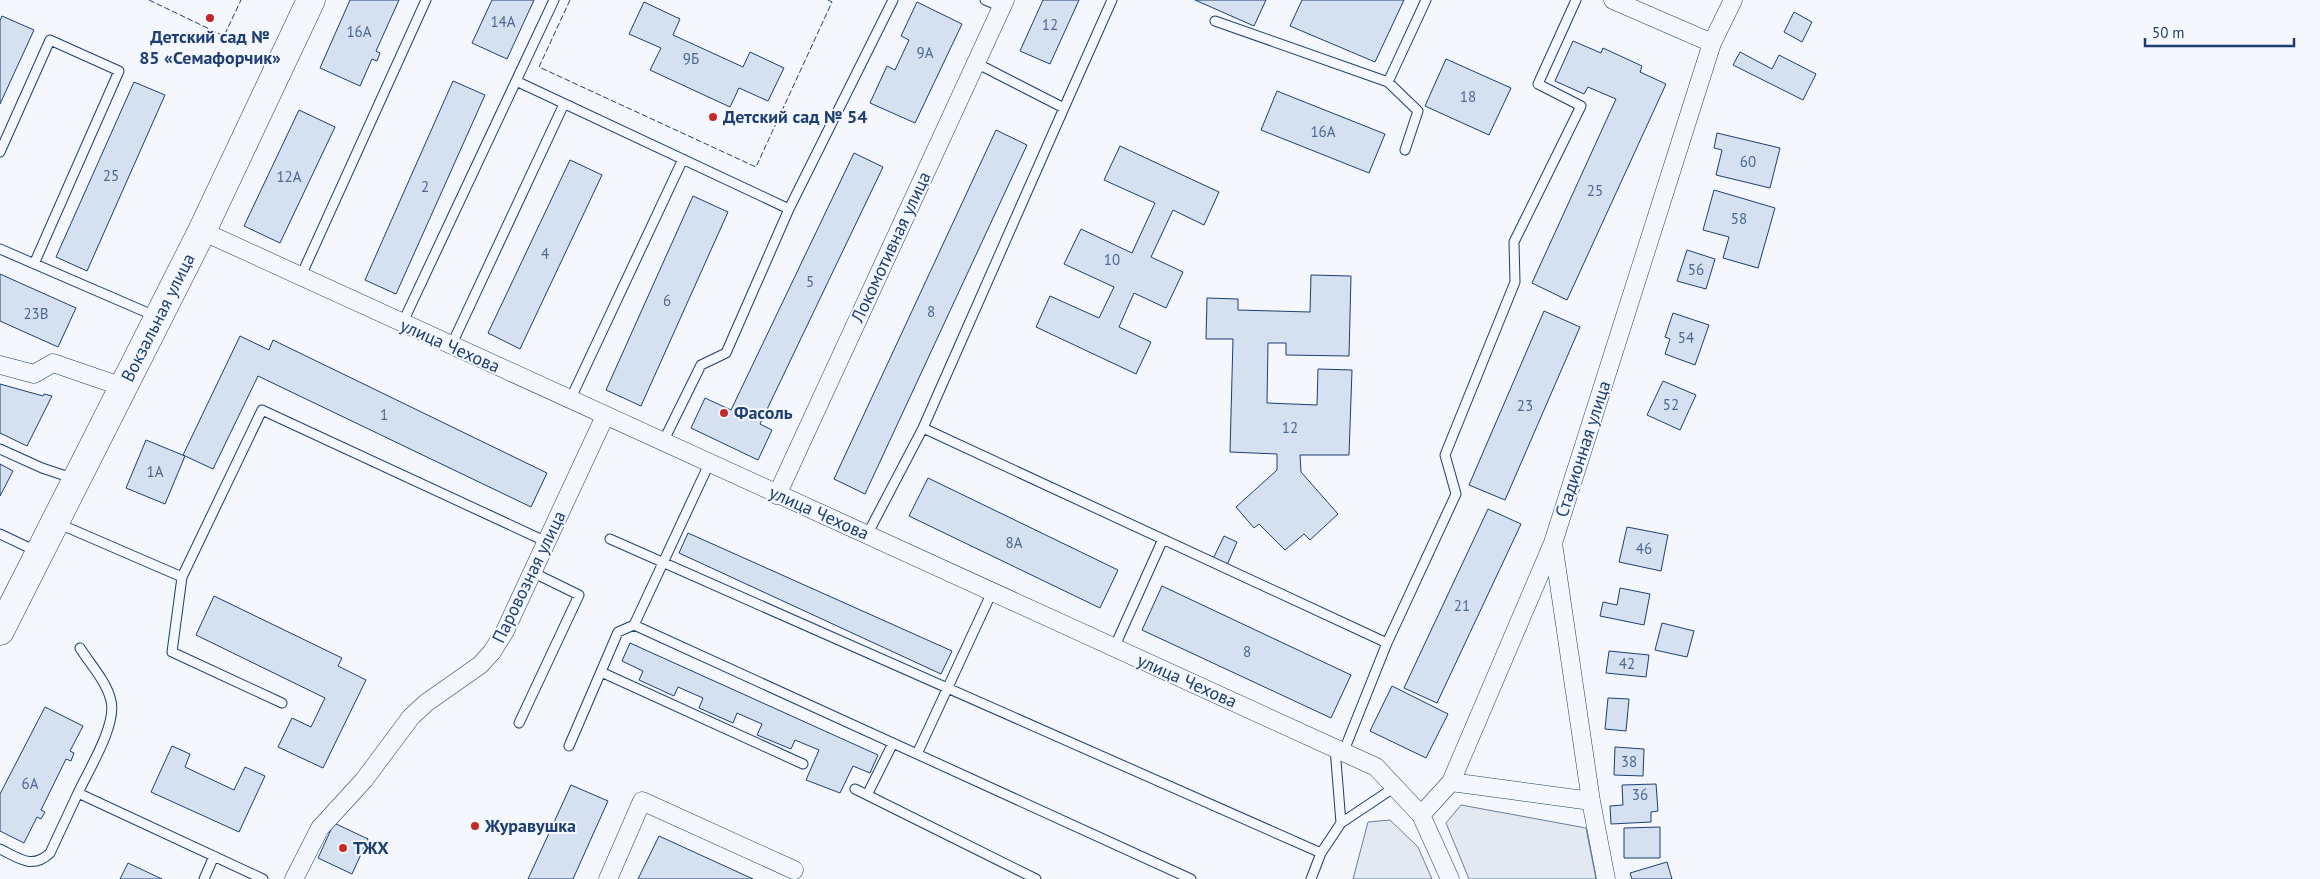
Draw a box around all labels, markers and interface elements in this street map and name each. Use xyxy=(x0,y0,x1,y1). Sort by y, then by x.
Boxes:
marker: Детский сад № 85 «Семафорчик» xyxy=(204,12,216,24)
house number: 14А xyxy=(490,12,516,31)
house number: 12 xyxy=(1042,15,1058,34)
scale bar xyxy=(2145,15,2294,47)
house number: 16А xyxy=(346,22,372,41)
text: 50 m xyxy=(2152,23,2185,42)
place label: Детский сад № 85 «Семафорчик» xyxy=(139,25,281,69)
house number: 9А xyxy=(917,43,934,62)
house number: 9Б xyxy=(683,49,699,68)
house number: 18 xyxy=(1460,87,1476,106)
place label: Детский сад № 54 xyxy=(723,105,867,128)
marker: Детский сад № 54 xyxy=(707,111,719,123)
house number: 16А xyxy=(1310,122,1336,141)
house number: 60 xyxy=(1740,152,1756,171)
house number: 25 xyxy=(103,166,119,185)
house number: 12А xyxy=(276,167,302,186)
street label: Локомотивная улица xyxy=(845,168,936,327)
house number: 2 xyxy=(421,177,429,196)
house number: 25 xyxy=(1587,181,1603,200)
house number: 58 xyxy=(1731,209,1747,228)
house number: 4 xyxy=(541,244,549,263)
street label: Вокзальная улица xyxy=(116,249,200,386)
house number: 10 xyxy=(1104,250,1120,269)
house number: 56 xyxy=(1688,260,1704,279)
house number: 5 xyxy=(806,272,814,291)
house number: 6 xyxy=(663,291,671,310)
house number: 8 xyxy=(927,302,935,321)
house number: 23В xyxy=(23,304,49,323)
street label: улица Чехова xyxy=(397,313,504,378)
house number: 54 xyxy=(1678,328,1694,347)
street label: Стадионная улица xyxy=(1550,378,1615,520)
house number: 52 xyxy=(1663,395,1679,414)
house number: 23 xyxy=(1517,396,1533,415)
place label: Фасоль xyxy=(734,401,793,424)
house number: 1 xyxy=(380,405,388,424)
marker: Фасоль xyxy=(718,407,730,419)
house number: 12 xyxy=(1282,418,1298,437)
house number: 1А xyxy=(147,462,164,481)
street label: улица Чехова xyxy=(766,480,873,545)
street label: Паровозная улица xyxy=(487,507,571,647)
house number: 8А xyxy=(1006,533,1023,552)
house number: 46 xyxy=(1636,539,1652,558)
house number: 21 xyxy=(1454,596,1470,615)
house number: 8 xyxy=(1243,642,1251,661)
street label: улица Чехова xyxy=(1134,648,1241,713)
house number: 42 xyxy=(1619,654,1635,673)
house number: 38 xyxy=(1621,752,1637,771)
house number: 6А xyxy=(22,774,39,793)
house number: 36 xyxy=(1632,785,1648,804)
place label: Журавушка xyxy=(484,814,576,837)
marker: Журавушка xyxy=(469,820,481,832)
place label: ТЖХ xyxy=(353,836,389,859)
marker: ТЖХ xyxy=(337,842,349,854)

